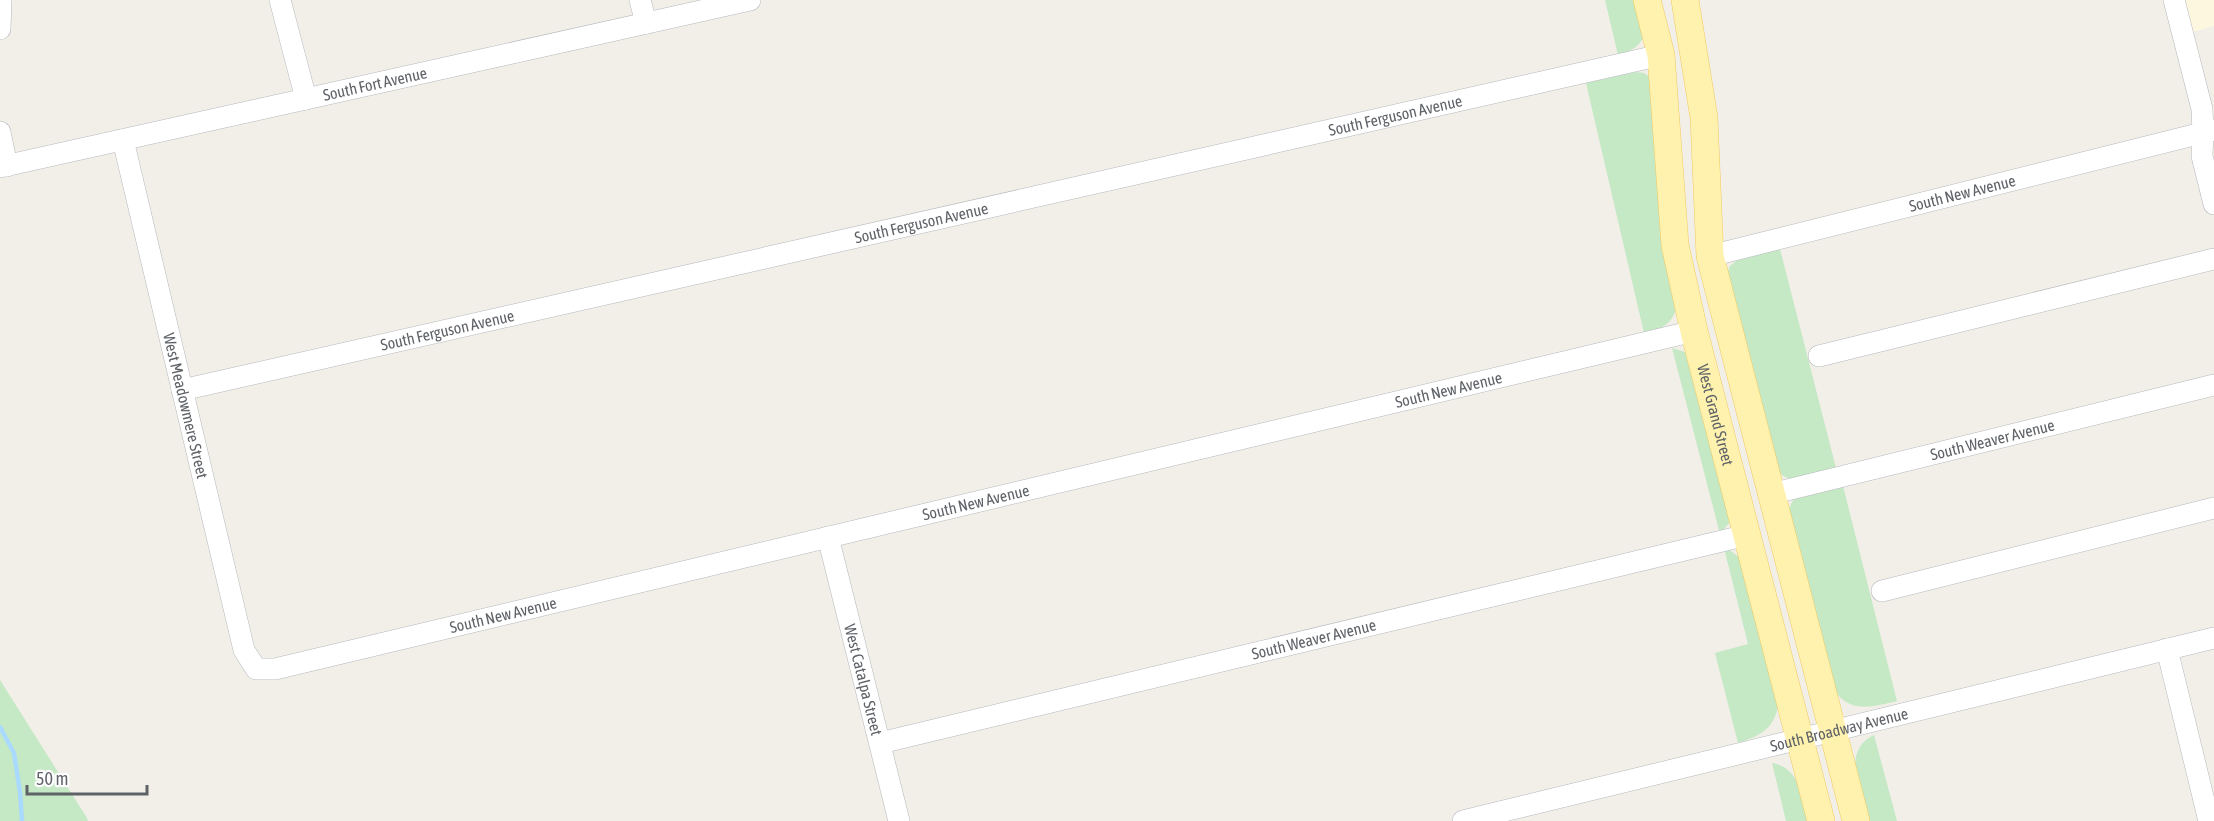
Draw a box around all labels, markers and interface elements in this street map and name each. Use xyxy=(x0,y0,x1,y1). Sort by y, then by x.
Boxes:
street label: South Fort Avenue xyxy=(321,63,428,104)
street label: South Ferguson Avenue xyxy=(1327,91,1464,139)
street label: South New Avenue xyxy=(1907,171,2017,215)
street label: South Ferguson Avenue xyxy=(853,199,990,246)
street label: South Ferguson Avenue xyxy=(379,306,516,354)
street label: West Meadowmere Street xyxy=(160,331,212,481)
street label: West Grand Street xyxy=(1694,362,1738,468)
street label: South New Avenue xyxy=(1393,368,1504,411)
street label: South Weaver Avenue xyxy=(1928,416,2056,463)
street label: South New Avenue xyxy=(921,481,1031,523)
street label: South New Avenue xyxy=(448,593,558,636)
street label: South Weaver Avenue xyxy=(1250,615,1378,663)
street label: West Catalpa Street xyxy=(841,622,886,738)
street label: South Broadway Avenue xyxy=(1768,704,1910,755)
scale bar xyxy=(27,758,147,796)
text: 50 m xyxy=(36,768,68,789)

